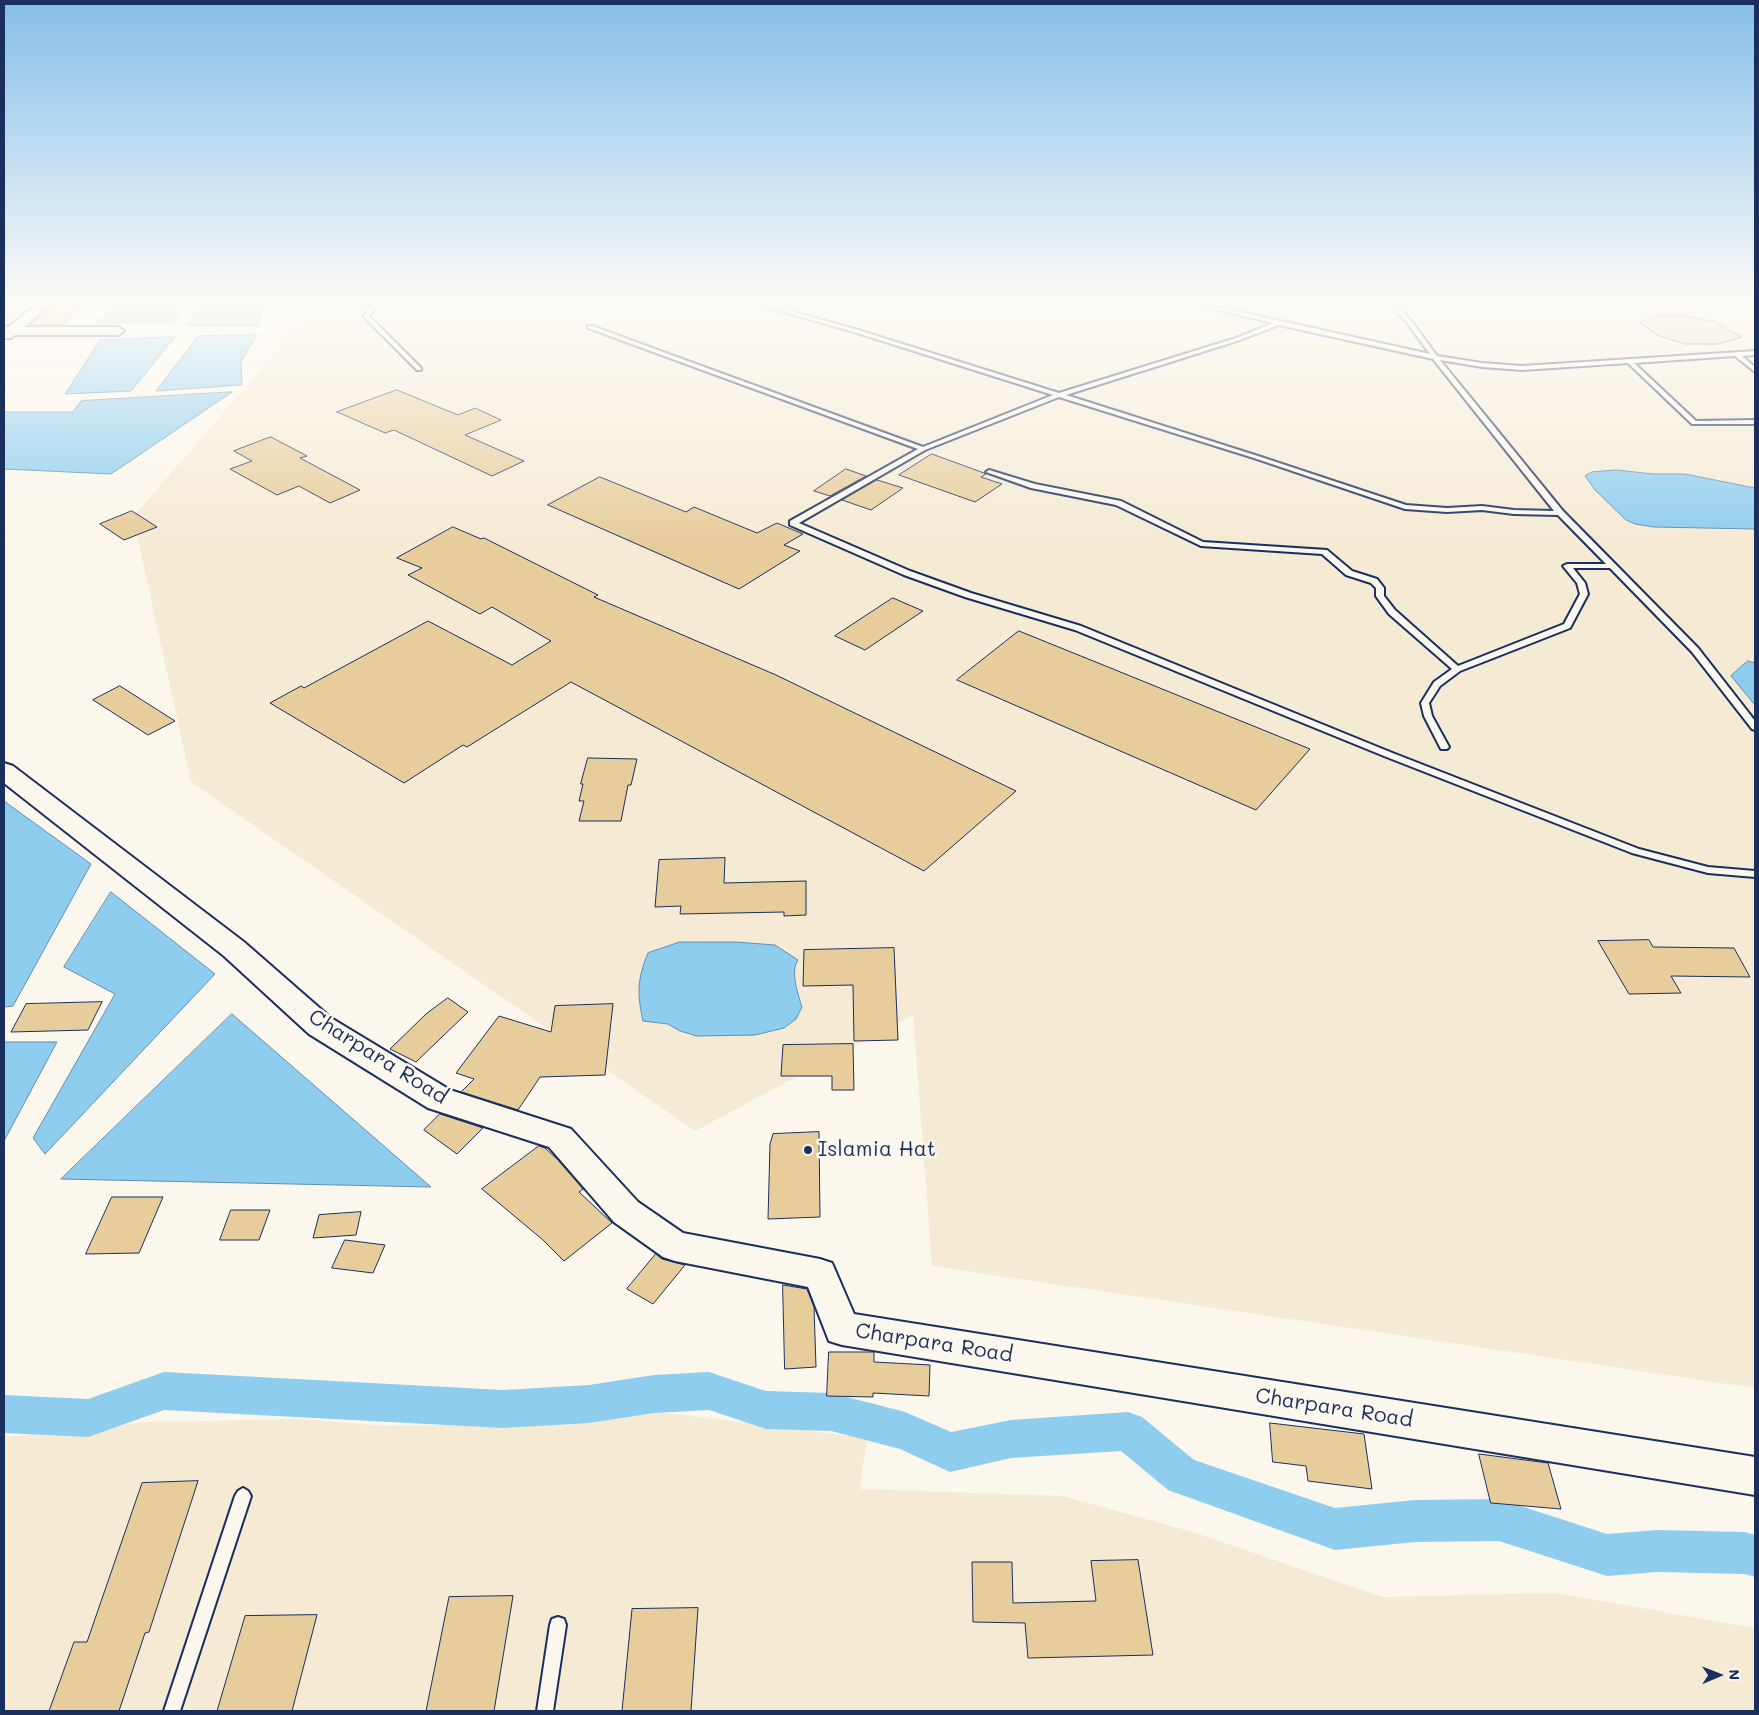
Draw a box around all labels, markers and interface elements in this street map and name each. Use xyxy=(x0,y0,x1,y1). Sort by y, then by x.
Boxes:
street label: Charpara Road xyxy=(304,1004,452,1110)
place label: Islamia Hat xyxy=(818,1137,936,1163)
marker: Islamia Hat xyxy=(802,1144,814,1156)
street label: Charpara Road xyxy=(853,1318,1015,1368)
street label: Charpara Road xyxy=(1253,1383,1415,1433)
north arrow xyxy=(1694,1650,1744,1700)
text: N xyxy=(1725,1669,1744,1680)

